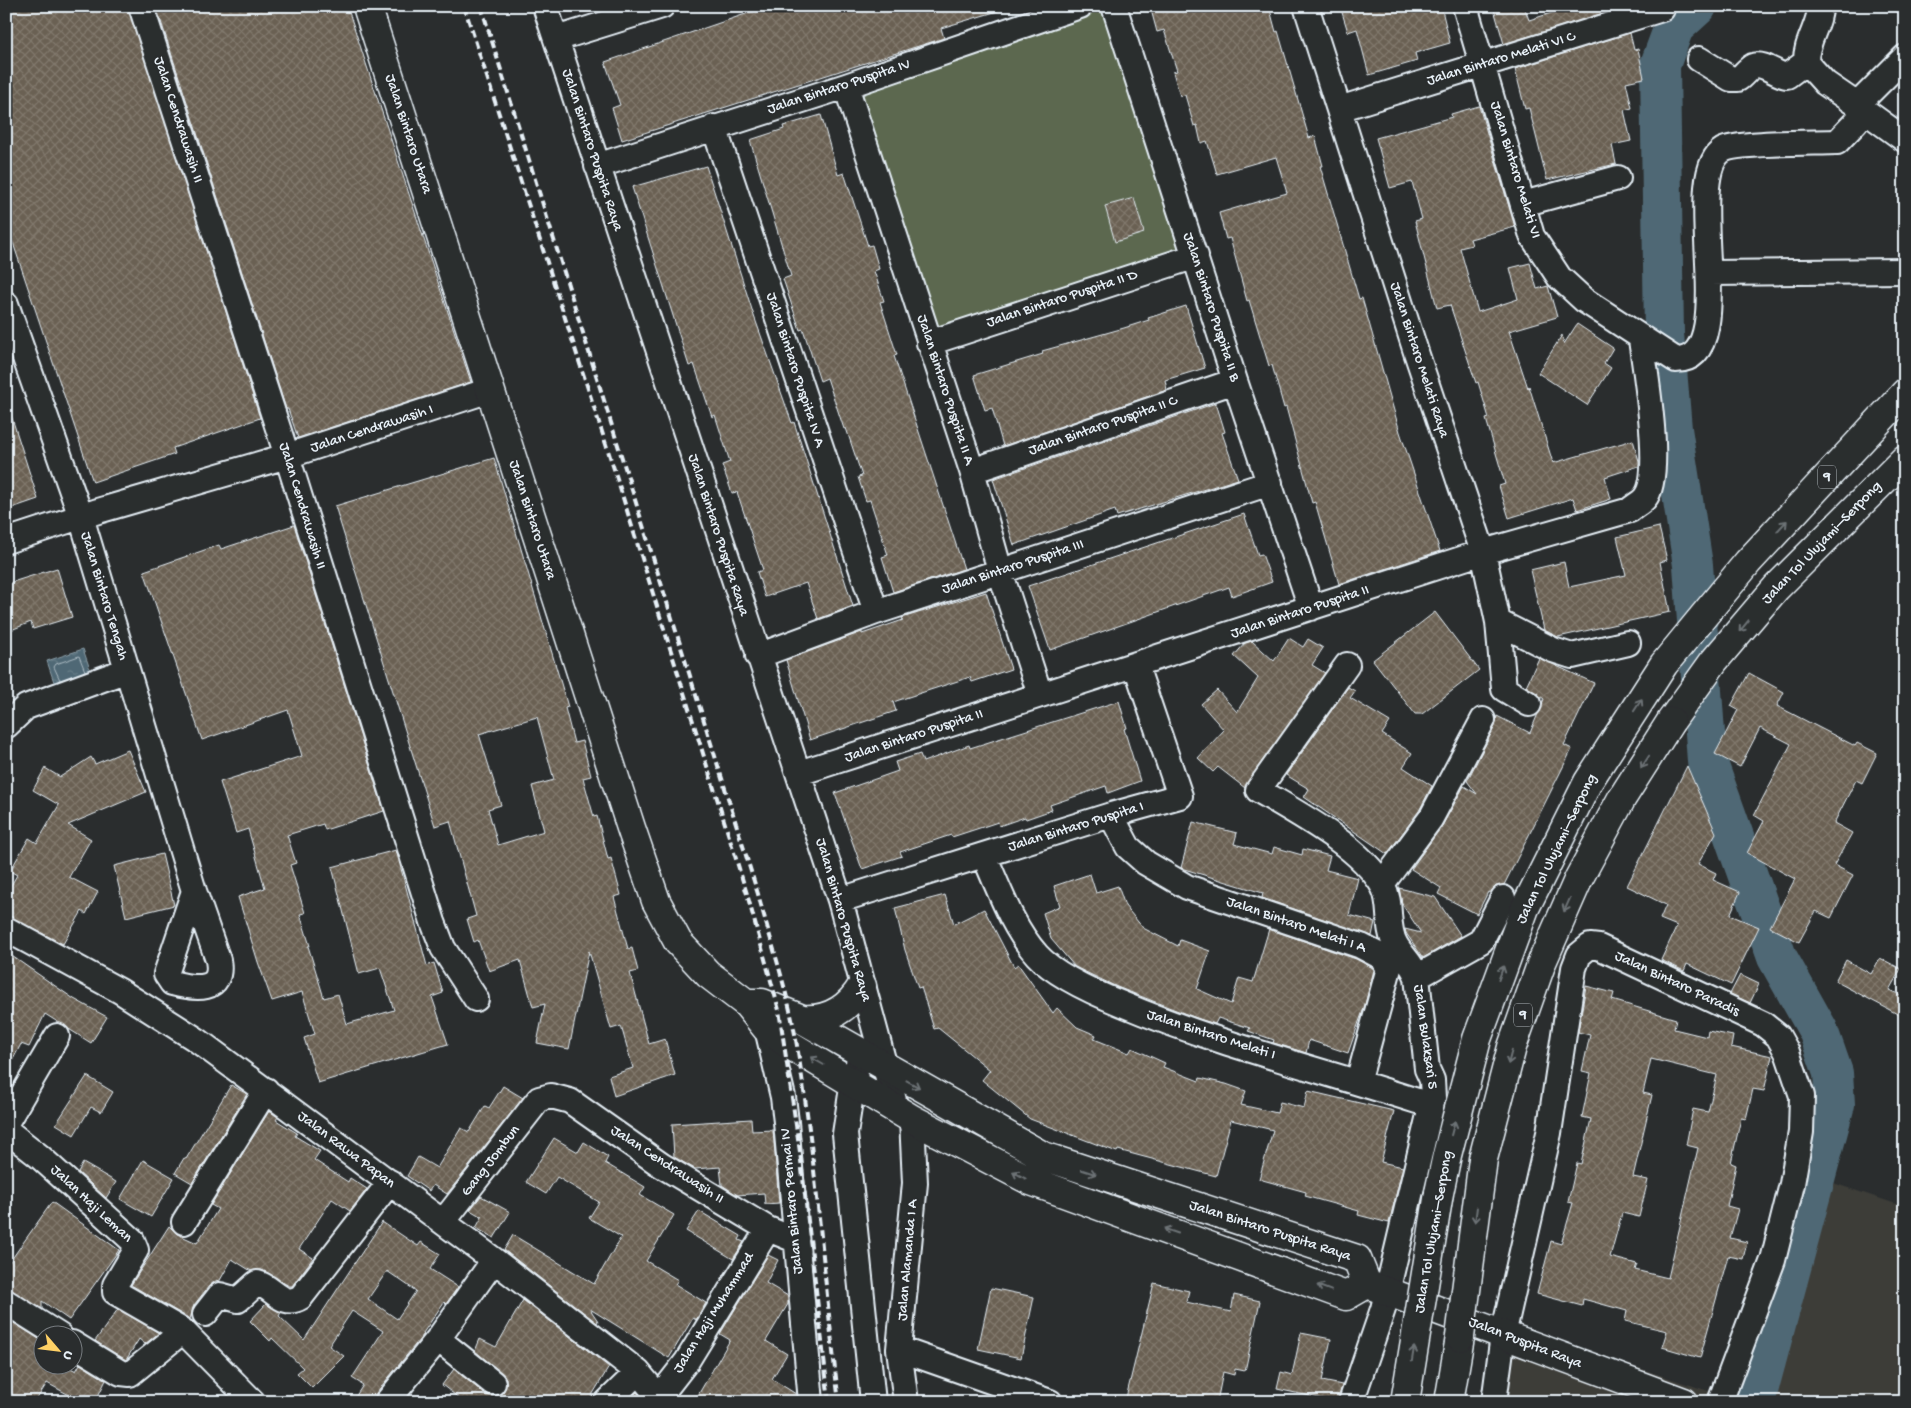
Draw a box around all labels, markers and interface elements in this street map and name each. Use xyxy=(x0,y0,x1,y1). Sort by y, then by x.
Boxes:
street label: Jalan Bintaro Melati VI C xyxy=(1425,28,1578,90)
street label: Jalan Cendrawasih II xyxy=(149,55,207,185)
street label: Jalan Bintaro Puspita IV xyxy=(765,55,913,119)
street label: Jalan Bintaro Puspita Raya xyxy=(557,67,627,234)
street label: Jalan Bintaro Utara xyxy=(380,72,436,197)
street label: Jalan Bintaro Melati VI xyxy=(1486,99,1544,241)
street label: Jalan Bintaro Puspita II B xyxy=(1178,230,1244,384)
street label: Jalan Bintaro Puspita II D xyxy=(984,266,1140,332)
street label: Jalan Bintaro Melati Raya xyxy=(1385,280,1453,441)
street label: Jalan Bintaro Puspita IV A xyxy=(761,290,829,451)
street label: Jalan Bintaro Puspita II A xyxy=(912,313,978,468)
street label: Jalan Bintaro Puspita II C xyxy=(1026,392,1181,460)
street label: Jalan Cendrawasih I xyxy=(308,401,436,457)
street label: Jalan Cendrawasih II xyxy=(274,440,330,572)
street label: Jalan Bintaro Puspita Raya xyxy=(683,452,753,619)
street label: Jalan Bintaro Utara xyxy=(504,458,560,583)
road number: 9 xyxy=(1818,466,1836,488)
street label: Jalan Tol Ulujami–Serpong xyxy=(1758,478,1886,608)
one-way arrow xyxy=(1776,520,1788,532)
street label: Jalan Bintaro Tengah xyxy=(76,530,132,662)
street label: Jalan Bintaro Puspita III xyxy=(940,536,1086,598)
street label: Jalan Bintaro Puspita II xyxy=(1229,581,1371,643)
one-way arrow xyxy=(1738,619,1750,632)
one-way arrow xyxy=(1633,698,1643,712)
street label: Jalan Bintaro Puspita II xyxy=(843,705,985,767)
one-way arrow xyxy=(1640,755,1650,769)
street label: Jalan Tol Ulujami–Serpong xyxy=(1513,771,1601,927)
street label: Jalan Bintaro Puspita I xyxy=(1006,798,1146,856)
street label: Jalan Bintaro Puspita Raya xyxy=(811,836,875,1004)
street label: Jalan Bintaro Melati I A xyxy=(1224,893,1369,958)
one-way arrow xyxy=(1562,897,1572,912)
street label: Jalan Bintaro Paradis xyxy=(1612,947,1743,1021)
one-way arrow xyxy=(1497,966,1506,981)
street label: Jalan Bulaksari 5 xyxy=(1409,984,1441,1091)
road number: 9 xyxy=(1514,1004,1532,1026)
street label: Jalan Bintaro Melati I xyxy=(1144,1006,1278,1064)
one-way arrow xyxy=(1504,1048,1514,1064)
one-way arrow xyxy=(810,1056,824,1066)
one-way arrow xyxy=(905,1080,920,1089)
street label: Jalan Rawa Papan xyxy=(294,1107,398,1193)
one-way arrow xyxy=(1449,1121,1459,1137)
street label: Gang Jombun xyxy=(458,1122,524,1200)
street label: Jalan Cendrawasih II xyxy=(607,1122,727,1208)
street label: Jalan Bintaro Permai IV xyxy=(777,1127,807,1275)
street label: Jalan Tol Ulujami–Serpong xyxy=(1411,1149,1457,1315)
street label: Jalan Haji Leman xyxy=(46,1161,136,1247)
one-way arrow xyxy=(1081,1167,1097,1177)
one-way arrow xyxy=(1012,1170,1027,1179)
street label: Jalan Bintaro Puspita Raya xyxy=(1187,1196,1354,1266)
street label: Jalan Alamanda I A xyxy=(894,1197,922,1321)
one-way arrow xyxy=(1471,1207,1481,1223)
one-way arrow xyxy=(1164,1226,1180,1235)
street label: Jalan Haji Muhammad xyxy=(670,1248,759,1377)
one-way arrow xyxy=(1316,1283,1332,1292)
street label: Jalan Puspita Raya xyxy=(1466,1313,1585,1373)
north arrow xyxy=(32,1326,82,1376)
one-way arrow xyxy=(1408,1346,1418,1362)
text: U xyxy=(58,1347,77,1362)

